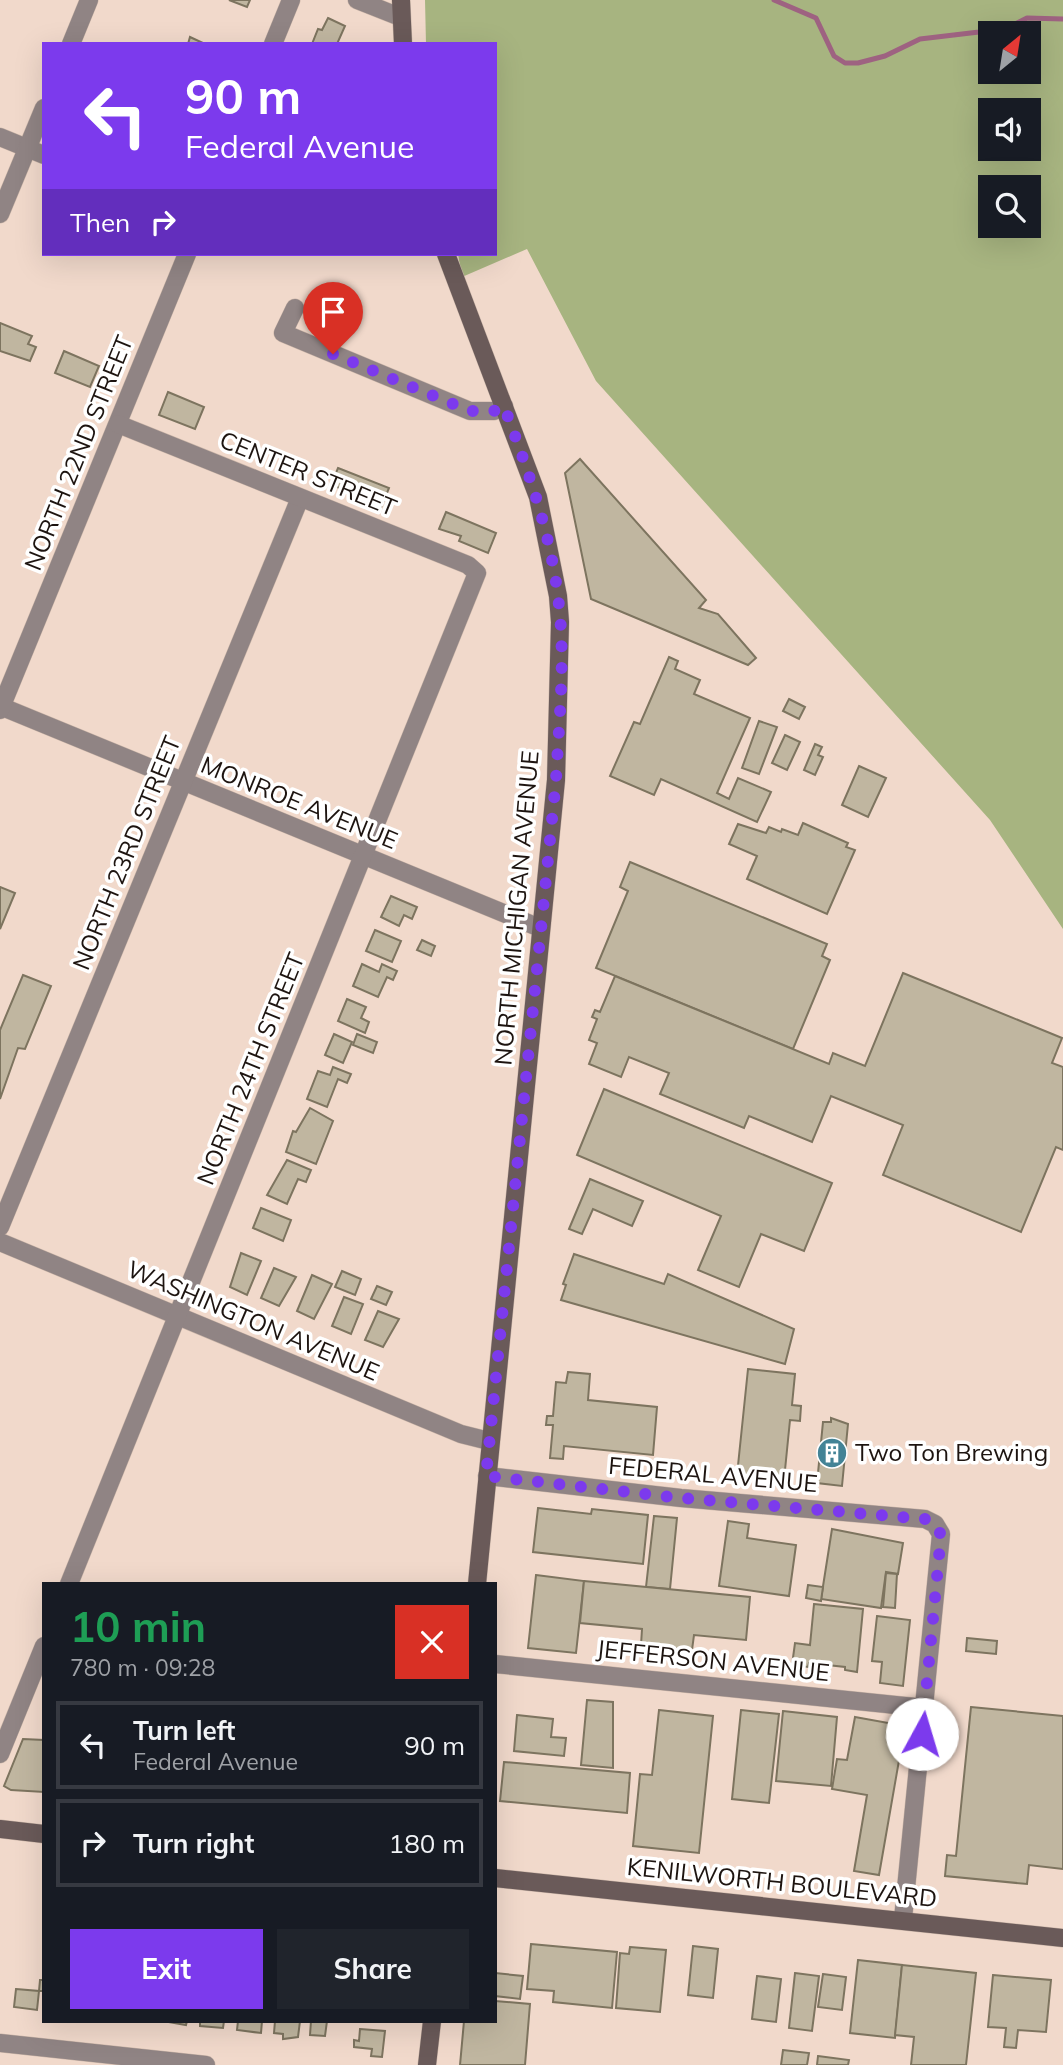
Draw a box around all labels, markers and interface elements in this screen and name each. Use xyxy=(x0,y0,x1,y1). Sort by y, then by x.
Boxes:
north arrow xyxy=(978,21,1041,84)
map controls xyxy=(978,21,1041,238)
text: 90 m xyxy=(185,65,301,126)
icon: left xyxy=(70,70,161,161)
button: sound xyxy=(978,98,1041,161)
text: Federal Avenue xyxy=(185,126,414,166)
button: search xyxy=(978,175,1041,238)
icon: right xyxy=(144,203,182,241)
text: Then xyxy=(70,206,130,239)
pin xyxy=(303,282,363,354)
icon: arrive xyxy=(314,293,352,331)
street label: NORTH 22ND STREET xyxy=(17,330,139,574)
street label: CENTER STREET xyxy=(216,424,402,522)
street label: NORTH 23RD STREET xyxy=(65,731,187,974)
street label: MONROE AVENUE xyxy=(197,749,402,855)
street label: NORTH MICHIGAN AVENUE xyxy=(487,749,545,1066)
street label: NORTH 24TH STREET xyxy=(190,948,311,1189)
street label: WASHINGTON AVENUE xyxy=(123,1253,384,1387)
building icon: Two Ton Brewing xyxy=(815,1436,849,1470)
place label: Two Ton Brewing xyxy=(855,1437,1048,1467)
street label: FEDERAL AVENUE xyxy=(607,1450,819,1498)
text: 10 min xyxy=(70,1600,206,1653)
button: close xyxy=(395,1605,469,1679)
street label: JEFFERSON AVENUE xyxy=(595,1633,831,1687)
text: 780 m · 09:28 xyxy=(70,1653,215,1682)
position arrow xyxy=(885,1697,959,1771)
text: Turn left xyxy=(133,1714,235,1747)
icon: left xyxy=(74,1726,112,1764)
text: 90 m xyxy=(404,1729,465,1762)
text: Federal Avenue xyxy=(133,1747,298,1776)
icon: right xyxy=(74,1824,112,1862)
text: Turn right xyxy=(133,1827,254,1860)
text: 180 m xyxy=(389,1827,465,1860)
street label: KENILWORTH BOULEVARD xyxy=(626,1851,938,1913)
button: Exit xyxy=(70,1929,263,2009)
button: Share xyxy=(277,1929,469,2009)

